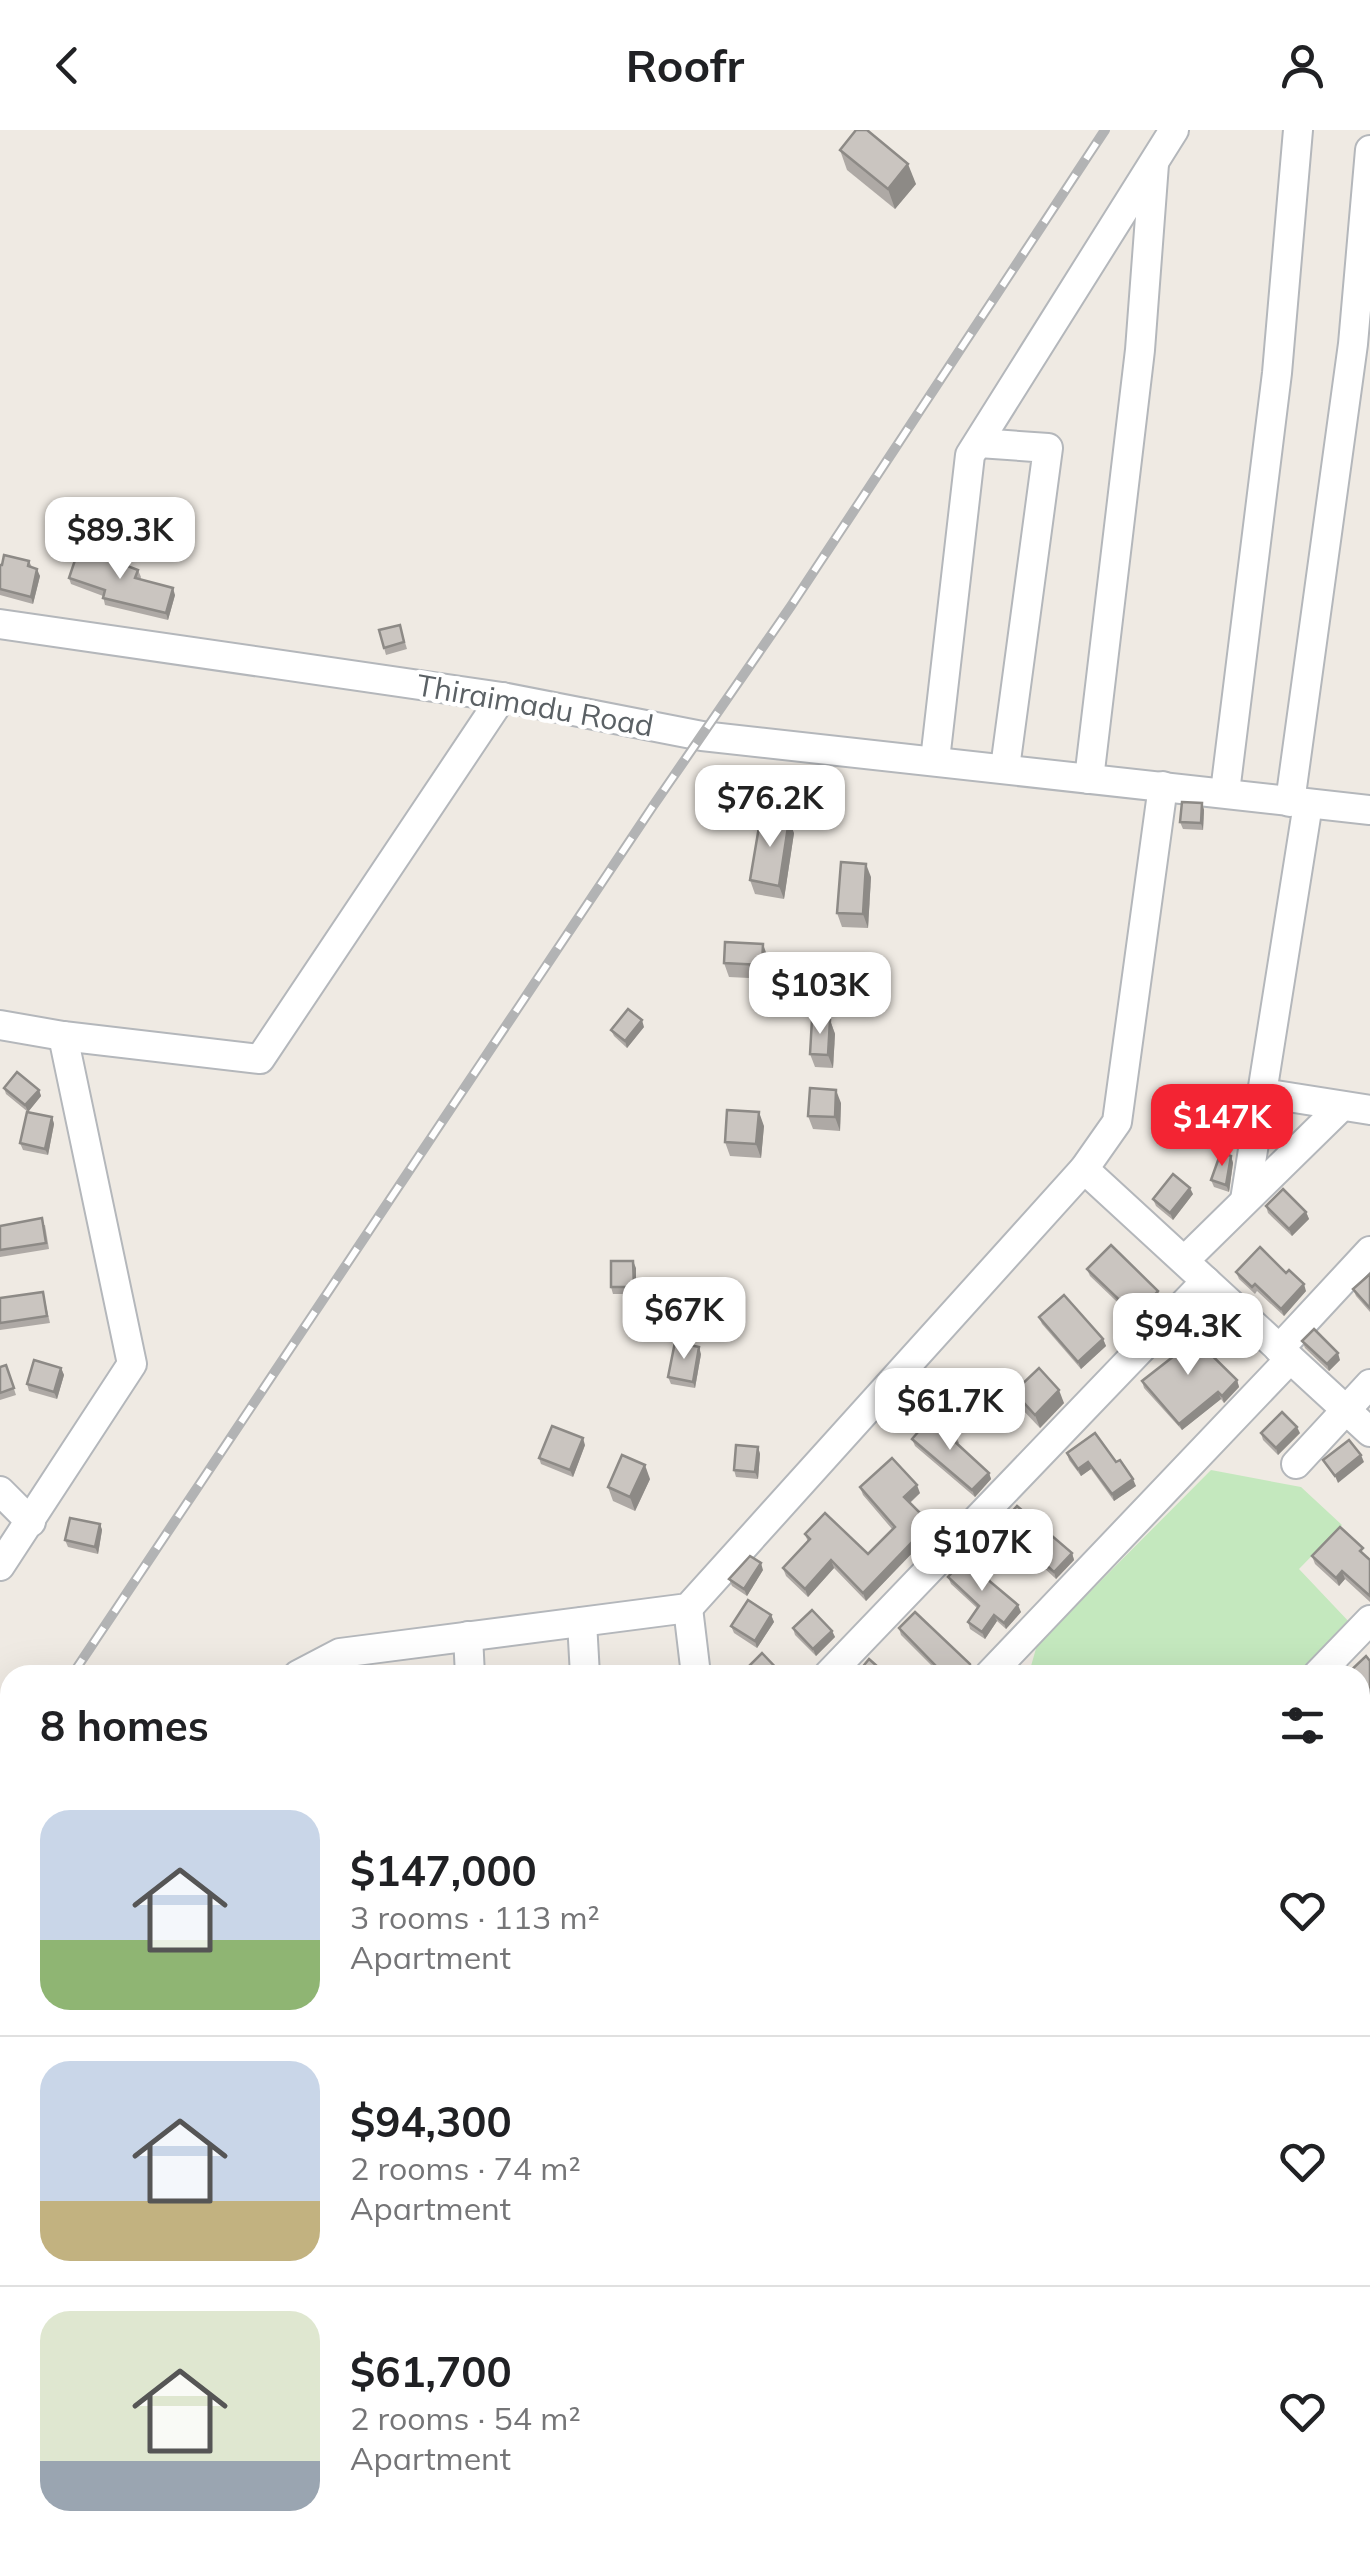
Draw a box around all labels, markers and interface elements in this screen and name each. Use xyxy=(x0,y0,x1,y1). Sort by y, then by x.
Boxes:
text: Roofr xyxy=(626,37,744,93)
icon: back xyxy=(40,38,95,93)
icon: person xyxy=(1275,38,1330,93)
pin: $89.3K xyxy=(39,497,201,582)
text: $89.3K xyxy=(67,509,173,549)
street label: Thiraimadu Road xyxy=(414,665,657,745)
pin: $76.2K xyxy=(689,765,851,850)
text: $76.2K xyxy=(717,777,823,817)
pin: $103K xyxy=(750,952,890,1037)
text: $103K xyxy=(771,964,869,1004)
pin: $147K xyxy=(1152,1084,1292,1169)
text: $147K xyxy=(1173,1096,1271,1136)
pin: $67K xyxy=(625,1277,743,1362)
text: $67K xyxy=(645,1289,723,1329)
pin: $94.3K xyxy=(1107,1293,1269,1378)
text: $94.3K xyxy=(1135,1305,1241,1345)
pin: $61.7K xyxy=(869,1368,1031,1453)
text: $61.7K xyxy=(897,1380,1003,1420)
pin: $107K xyxy=(912,1509,1052,1594)
text: $107K xyxy=(933,1521,1031,1561)
icon: filters xyxy=(1275,1698,1330,1753)
text: 8 homes xyxy=(40,1699,209,1752)
text: $147,000 xyxy=(350,1844,537,1897)
icon: home xyxy=(120,1850,240,1970)
icon: heart xyxy=(1275,1883,1330,1938)
text: 3 rooms · 113 m² xyxy=(350,1897,600,1937)
text: Apartment xyxy=(350,1937,511,1977)
text: $94,300 xyxy=(350,2095,512,2148)
icon: home xyxy=(120,2101,240,2221)
icon: heart xyxy=(1275,2134,1330,2189)
text: 2 rooms · 74 m² xyxy=(350,2148,581,2188)
text: Apartment xyxy=(350,2188,511,2228)
text: $61,700 xyxy=(350,2345,512,2398)
icon: home xyxy=(120,2351,240,2471)
icon: heart xyxy=(1275,2384,1330,2439)
text: 2 rooms · 54 m² xyxy=(350,2398,581,2438)
text: Apartment xyxy=(350,2438,511,2478)

